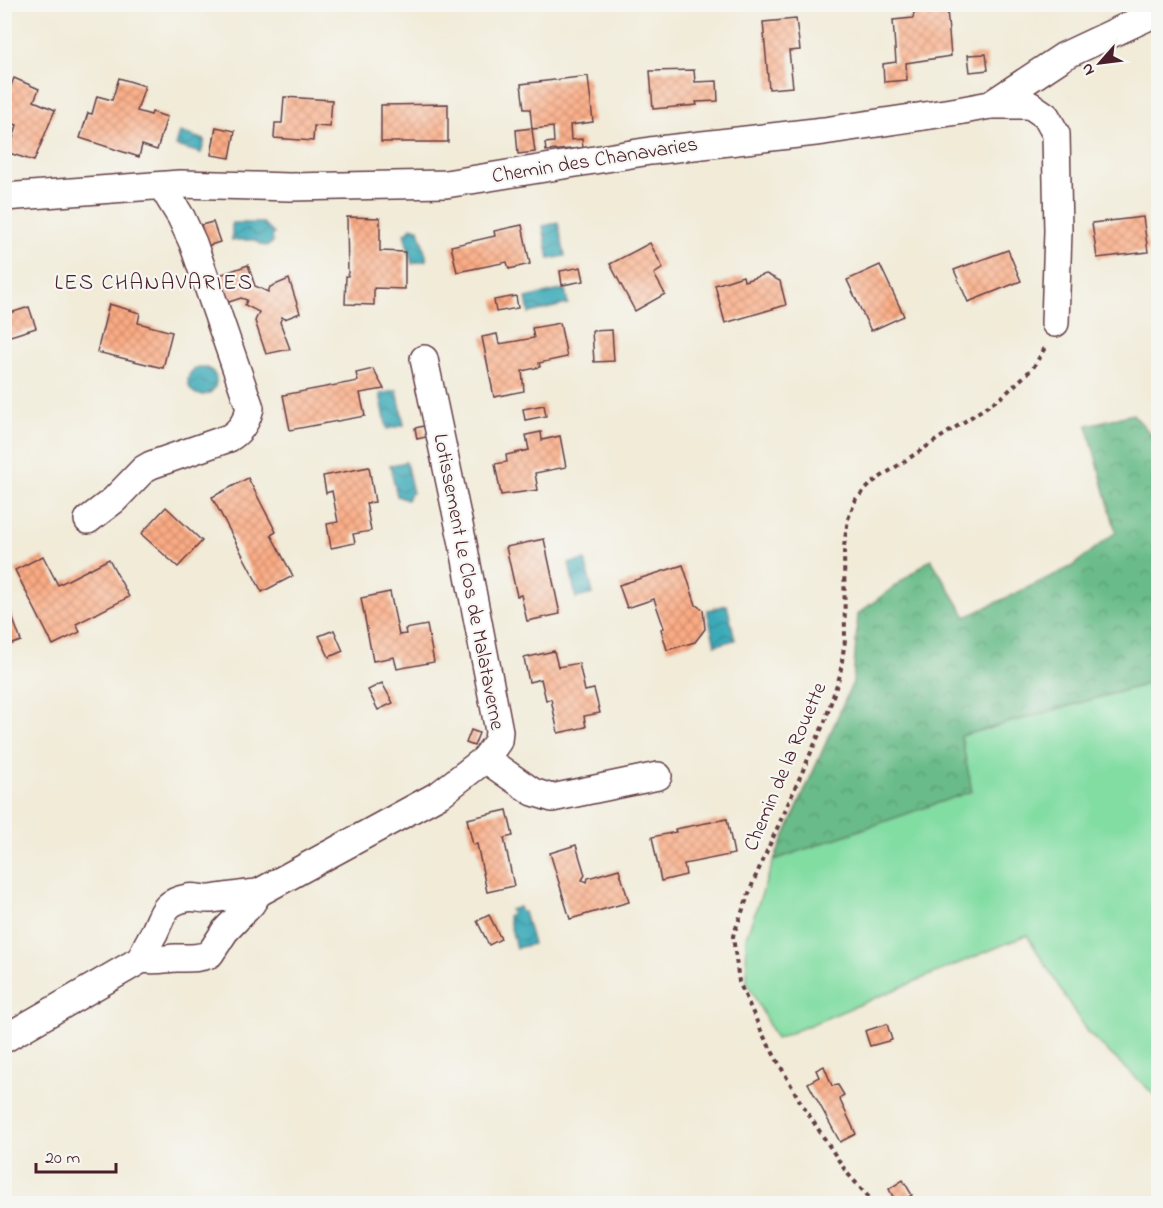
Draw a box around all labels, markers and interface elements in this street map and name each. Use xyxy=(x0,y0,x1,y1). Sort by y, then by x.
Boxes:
north arrow xyxy=(1070,33,1130,93)
text: N xyxy=(1075,59,1102,80)
street label: Chemin des Chanavaries xyxy=(490,130,700,192)
district label: LES CHANAVARIES xyxy=(54,268,254,300)
street label: Lotissement Le Clos de Malataverne xyxy=(425,431,512,733)
street label: Chemin de la Rouette xyxy=(737,677,835,856)
scale bar xyxy=(36,1136,116,1174)
text: 20 m xyxy=(45,1146,80,1172)

